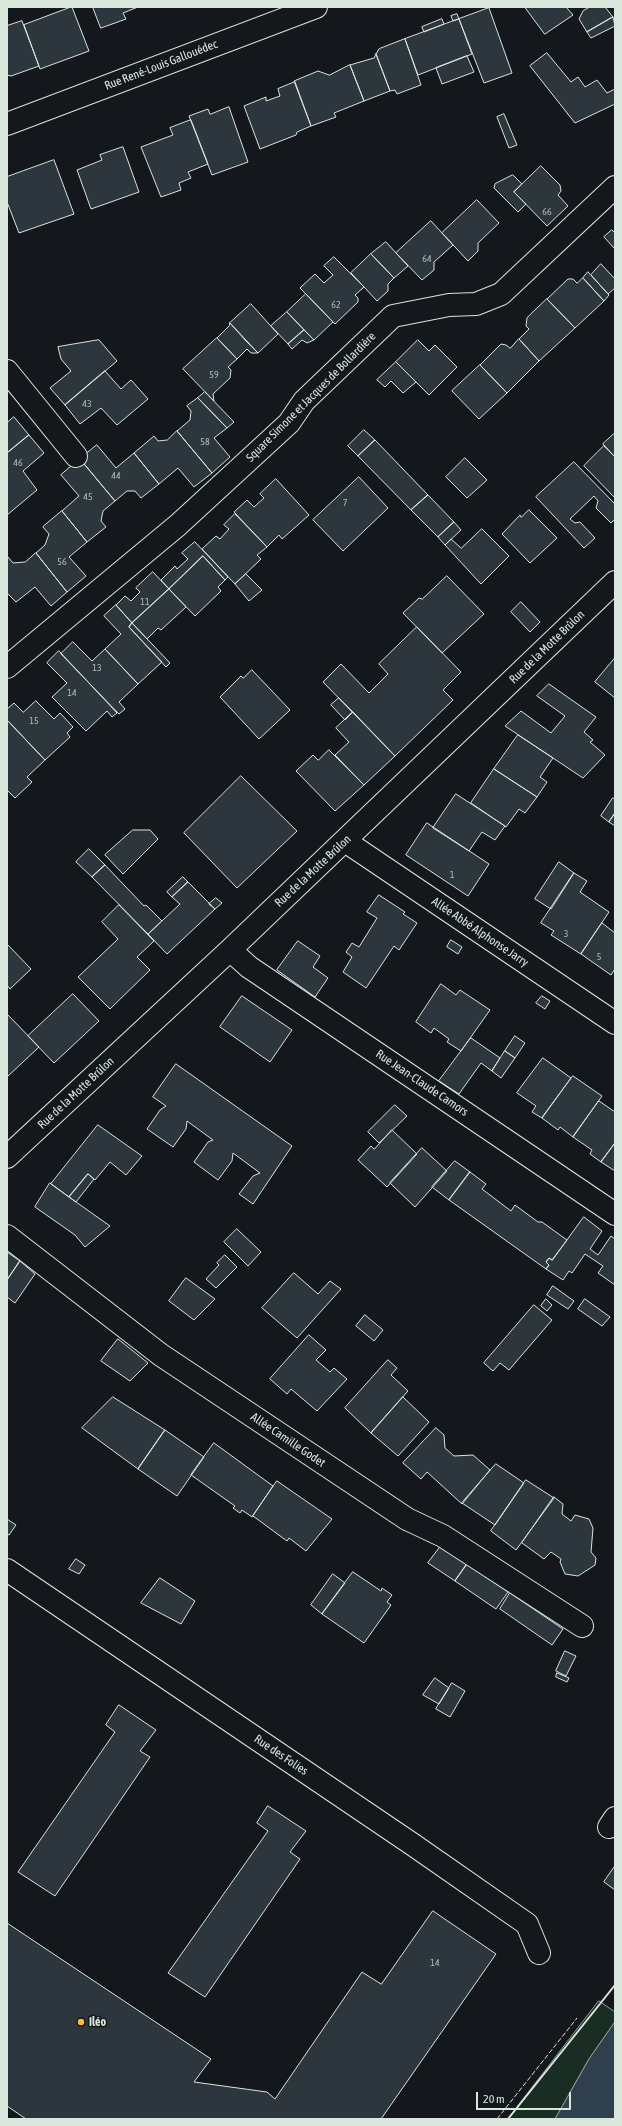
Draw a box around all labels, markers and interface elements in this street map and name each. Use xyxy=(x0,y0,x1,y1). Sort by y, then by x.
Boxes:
street label: Rue René-Louis Gallouédec xyxy=(102,37,220,93)
house number: 66 xyxy=(542,206,552,218)
house number: 64 xyxy=(422,253,432,265)
house number: 62 xyxy=(331,299,341,311)
street label: Square Simone et Jacques de Bollardière xyxy=(243,329,379,465)
house number: 59 xyxy=(209,369,219,381)
house number: 43 xyxy=(82,398,92,410)
house number: 58 xyxy=(200,436,210,448)
house number: 46 xyxy=(13,457,23,469)
house number: 44 xyxy=(111,470,121,482)
house number: 45 xyxy=(83,491,93,503)
house number: 7 xyxy=(343,497,347,509)
house number: 56 xyxy=(57,556,67,568)
house number: 11 xyxy=(140,596,150,608)
street label: Rue de la Motte Brûlon xyxy=(506,607,588,687)
house number: 13 xyxy=(92,662,102,674)
house number: 14 xyxy=(67,687,77,699)
house number: 15 xyxy=(29,715,39,727)
street label: Rue de la Motte Brûlon xyxy=(272,832,354,910)
house number: 1 xyxy=(450,869,454,881)
street label: Allée Abbé Alphonse Jarry xyxy=(429,894,531,970)
house number: 3 xyxy=(564,928,568,940)
house number: 5 xyxy=(597,951,601,963)
street label: Rue Jean-Claude Camors xyxy=(373,1047,471,1119)
street label: Rue de la Motte Brûlon xyxy=(35,1054,117,1132)
street label: Allée Camille Godet xyxy=(248,1410,328,1470)
street label: Rue des Folies xyxy=(251,1732,311,1778)
house number: 14 xyxy=(430,1957,440,1969)
place label: Iléo xyxy=(89,2015,106,2029)
marker: Iléo xyxy=(76,2017,86,2027)
scale bar xyxy=(478,2084,573,2110)
text: 20 m xyxy=(483,2092,505,2106)

